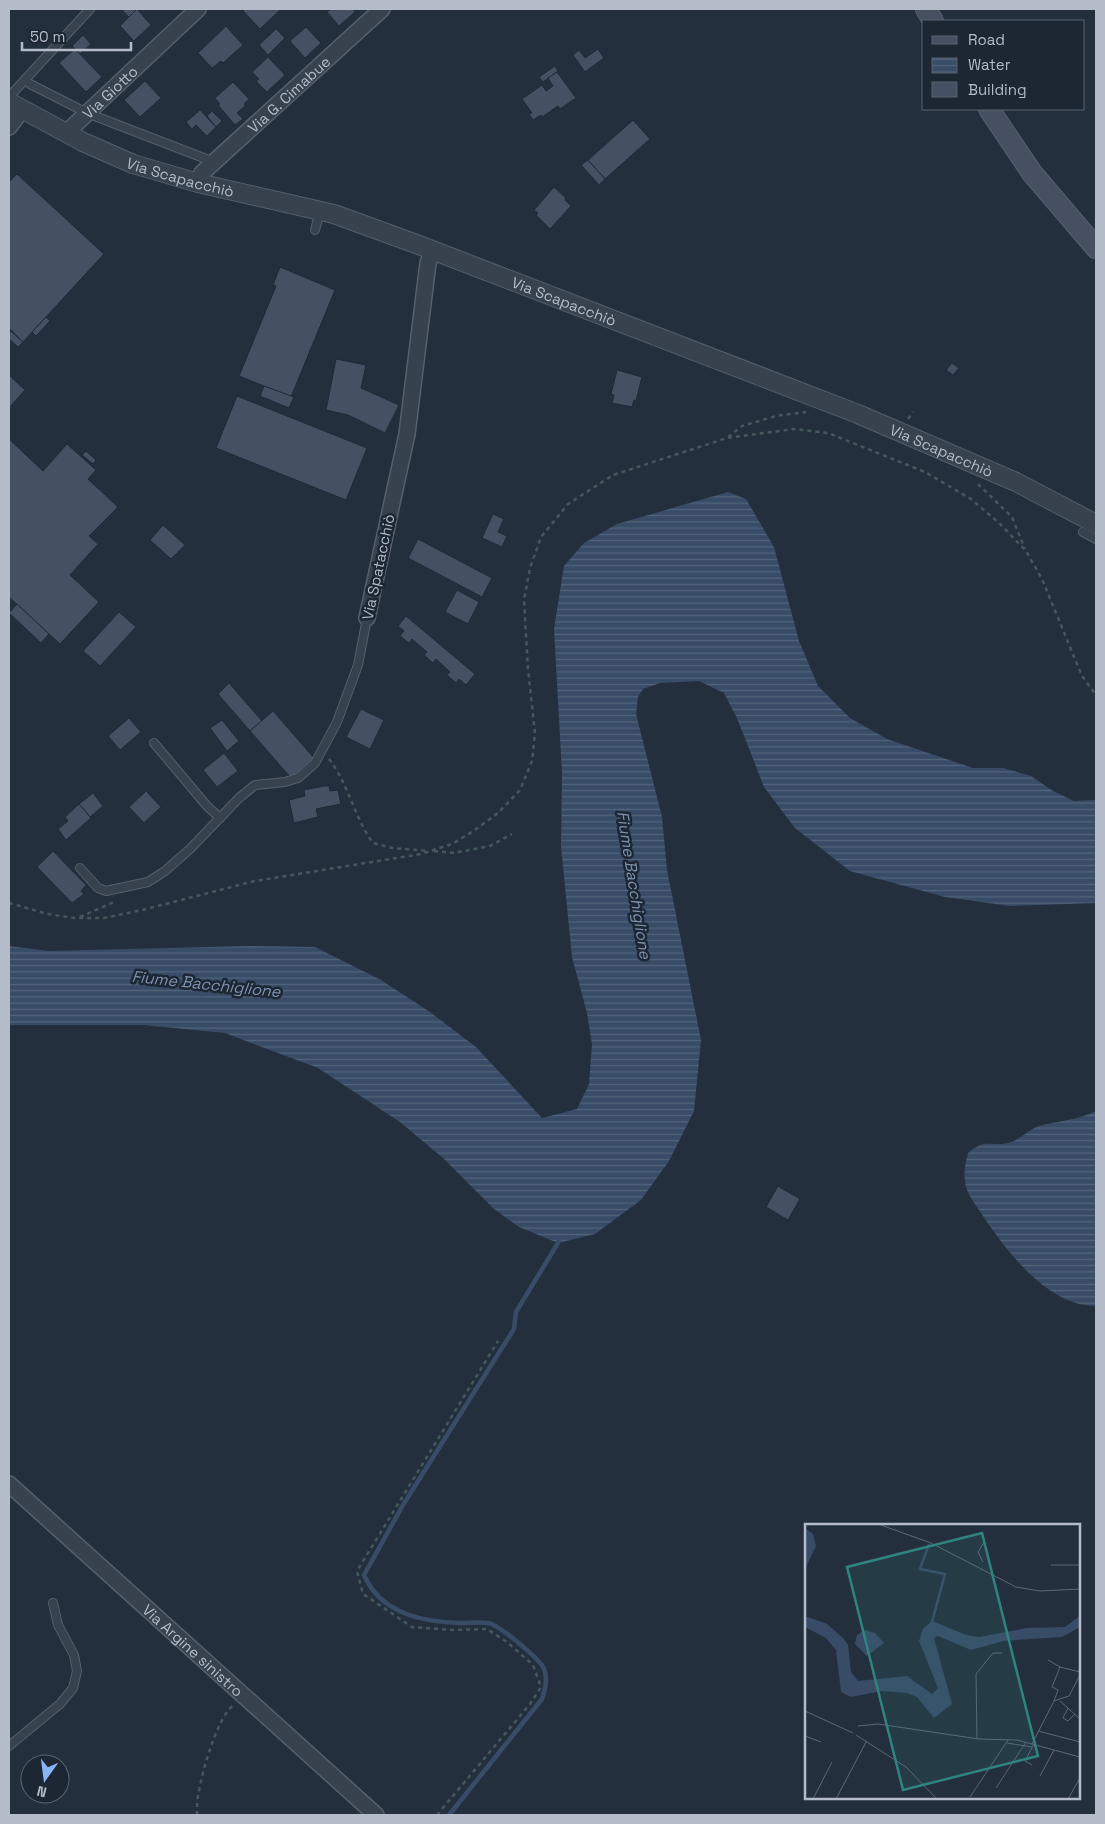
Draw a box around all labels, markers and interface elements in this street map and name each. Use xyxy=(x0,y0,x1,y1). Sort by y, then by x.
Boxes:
scale bar xyxy=(22,20,131,52)
legend xyxy=(922,20,1085,110)
text: 50 m xyxy=(30,27,65,46)
text: Road xyxy=(968,30,1005,49)
street label: Via G. Cimabue xyxy=(243,52,334,136)
text: Water xyxy=(968,55,1011,74)
street label: Via Giotto xyxy=(78,61,142,123)
text: Building xyxy=(968,80,1027,99)
street label: Via Scapacchiò xyxy=(124,153,236,200)
street label: Via Scapacchiò xyxy=(509,272,619,330)
street label: Via Scapacchiò xyxy=(887,419,996,481)
street label: Via Spatacchiò xyxy=(358,512,398,622)
water label: Fiume Bacchiglione xyxy=(612,810,656,961)
water label: Fiume Bacchiglione xyxy=(131,966,282,1002)
inset map xyxy=(805,1524,1080,1799)
street label: Via Argine sinistro xyxy=(139,1600,247,1700)
north arrow xyxy=(20,1754,70,1804)
text: N xyxy=(35,1782,49,1801)

